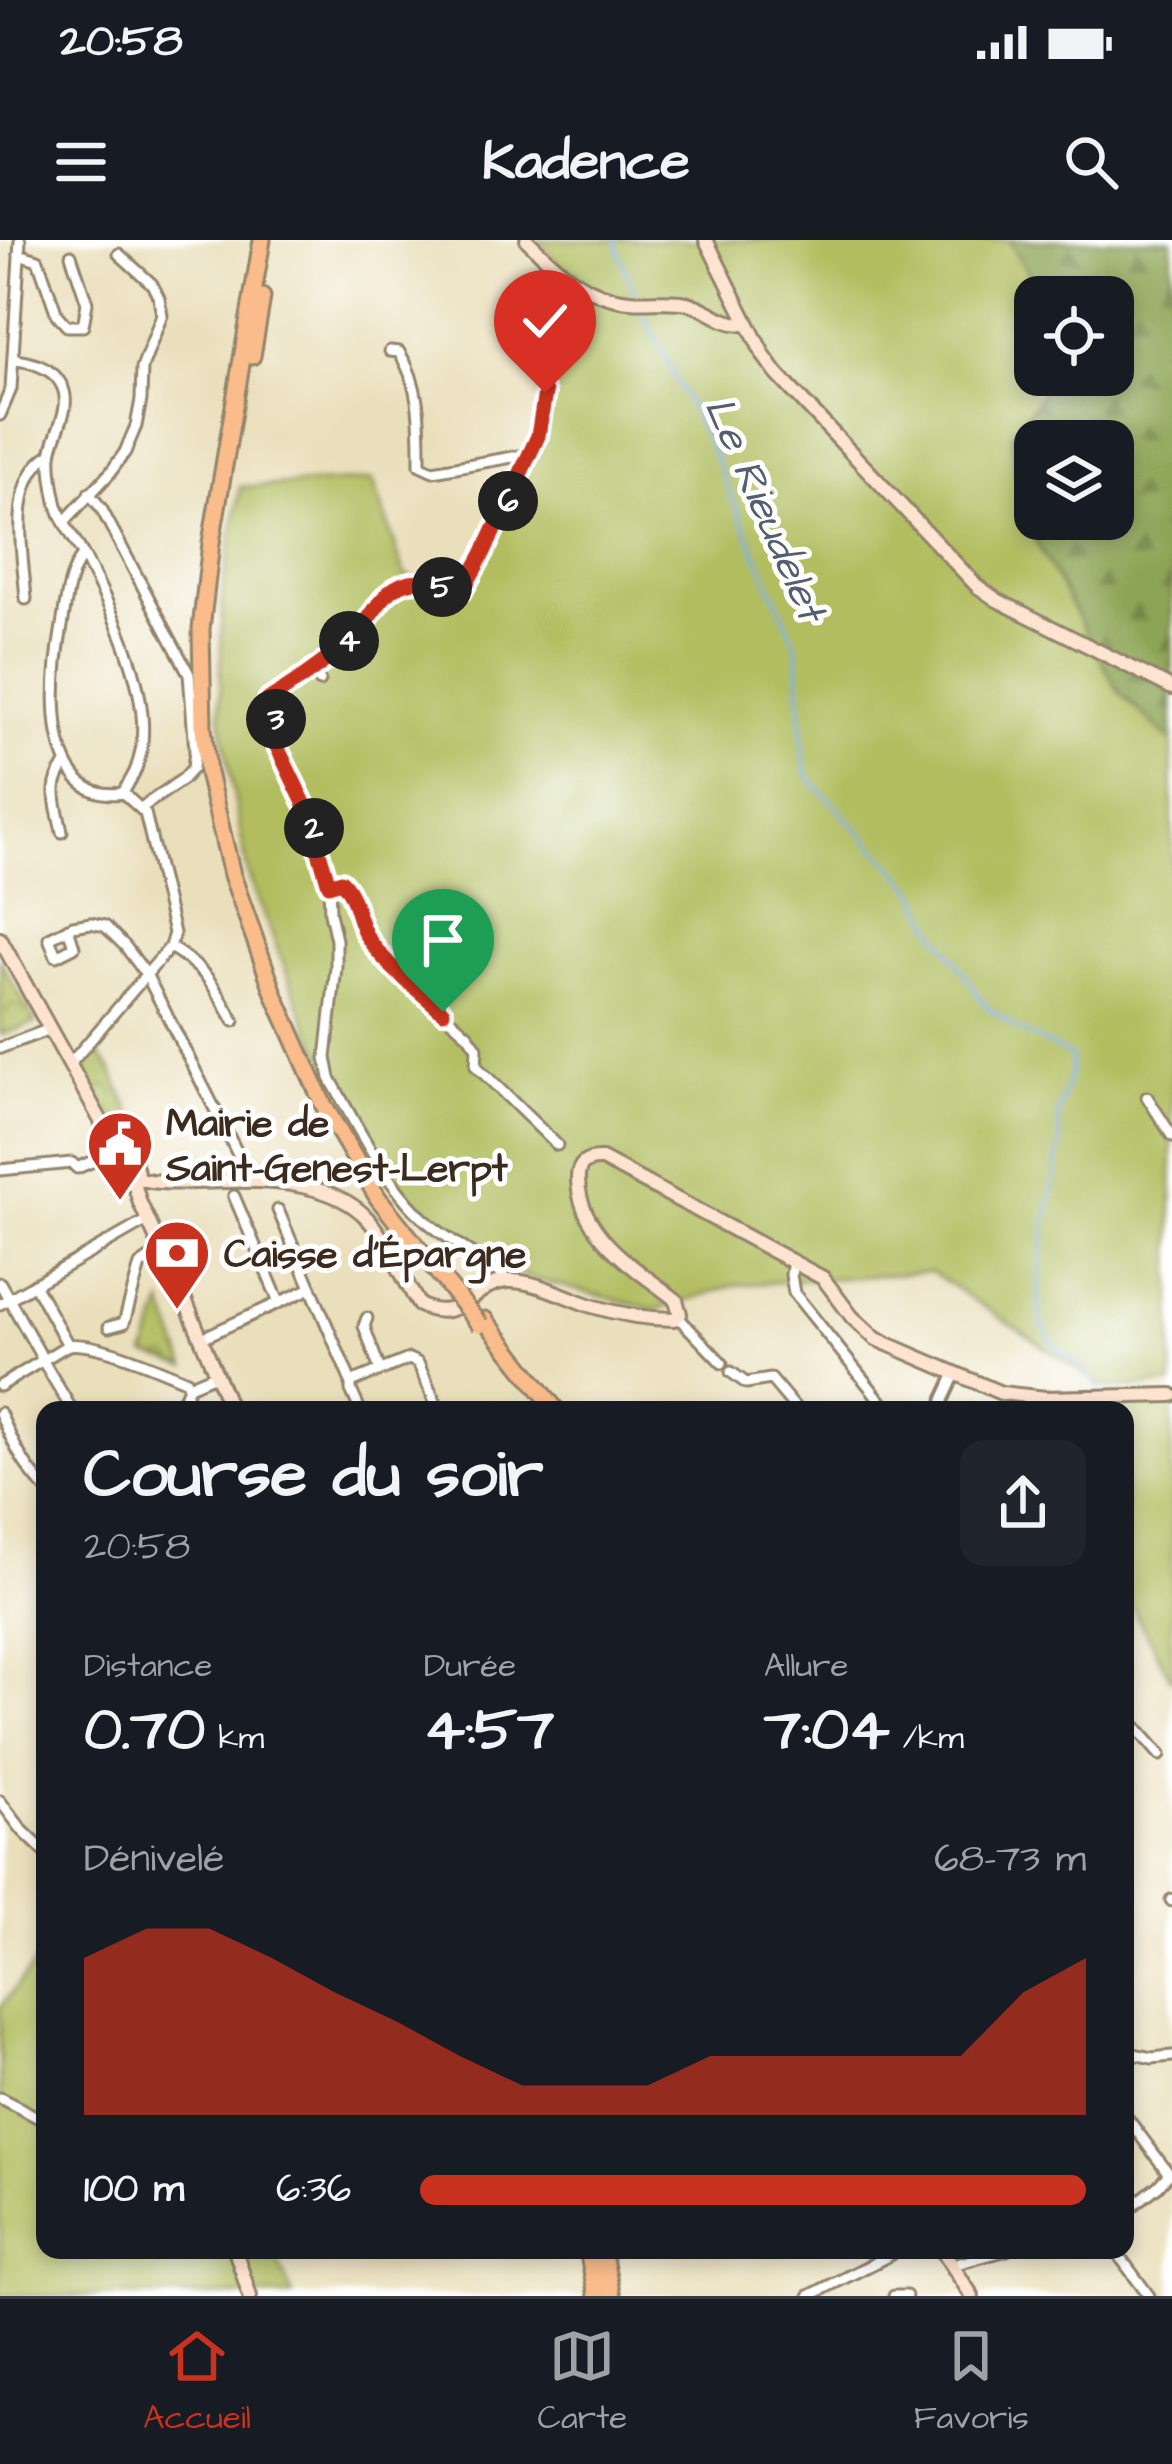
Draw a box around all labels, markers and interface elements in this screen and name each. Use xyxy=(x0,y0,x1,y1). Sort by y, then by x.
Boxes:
text: 20:58 xyxy=(60,11,183,73)
text: Kadence xyxy=(482,125,690,200)
icon: menu xyxy=(48,129,114,195)
icon: search xyxy=(1058,129,1124,195)
pin xyxy=(494,270,596,393)
map controls xyxy=(1014,276,1134,540)
button: locate xyxy=(1014,276,1134,396)
icon: check xyxy=(512,288,578,354)
water label: Le Rieudelet xyxy=(689,388,841,634)
button: layers xyxy=(1014,420,1134,540)
pin: 6 xyxy=(478,471,538,531)
text: 6 xyxy=(498,478,518,524)
pin: 5 xyxy=(412,557,472,617)
text: 5 xyxy=(430,564,454,610)
pin: 4 xyxy=(319,611,379,671)
text: 4 xyxy=(338,618,360,664)
pin: 3 xyxy=(246,689,306,749)
text: 3 xyxy=(268,696,284,742)
pin: 2 xyxy=(284,798,344,858)
text: 2 xyxy=(305,805,323,851)
pin xyxy=(392,889,494,1012)
icon: arrive xyxy=(410,907,476,973)
place label: Mairie de Saint-Genest-Lerpt xyxy=(165,1098,508,1197)
public building icon: Mairie de Saint-Genest-Lerpt xyxy=(85,1109,155,1203)
bank icon: Caisse d'Épargne xyxy=(142,1218,212,1312)
place label: Caisse d'Épargne xyxy=(224,1229,526,1284)
text: Course du soir xyxy=(84,1430,544,1522)
button: share xyxy=(960,1440,1086,1566)
text: 20:58 xyxy=(84,1521,190,1575)
text: Distance xyxy=(84,1643,212,1689)
text: Durée xyxy=(424,1643,516,1689)
text: Allure xyxy=(764,1643,848,1689)
text: 0.70 xyxy=(84,1689,205,1772)
text: 4:57 xyxy=(424,1689,554,1772)
text: 7:04 xyxy=(764,1689,890,1772)
text: km xyxy=(205,1715,264,1761)
text: /km xyxy=(890,1715,964,1761)
text: Dénivelé xyxy=(84,1833,224,1887)
text: 68–73 m xyxy=(934,1833,1086,1887)
text: 100 m xyxy=(84,2163,184,2217)
text: 6:36 xyxy=(276,2163,351,2217)
tab: Accueil xyxy=(143,2323,251,2441)
tab: Carte xyxy=(538,2323,627,2441)
tab: Favoris xyxy=(914,2323,1029,2441)

